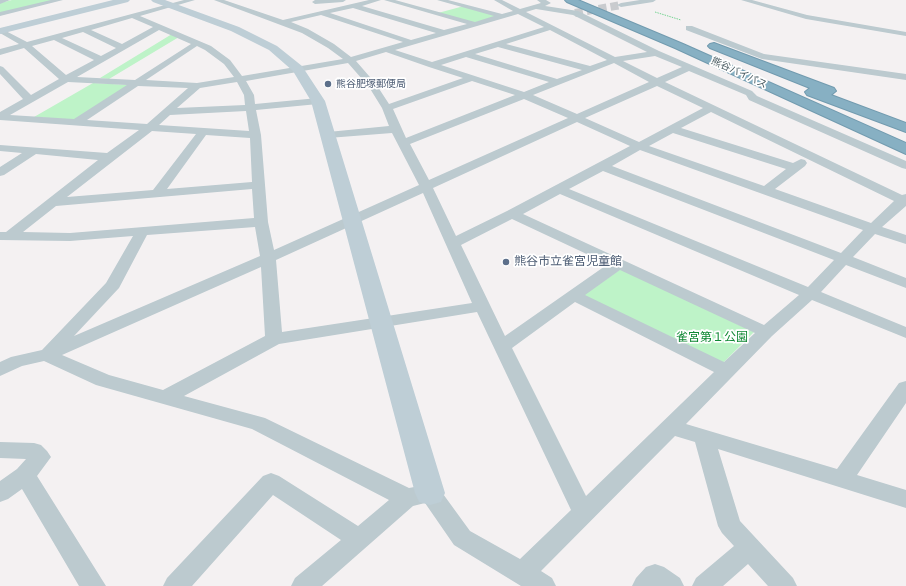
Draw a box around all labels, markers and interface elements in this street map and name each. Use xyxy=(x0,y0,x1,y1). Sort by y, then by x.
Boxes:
street label: 熊谷バイパス xyxy=(709,55,769,91)
place label: 熊谷肥塚郵便局 xyxy=(336,78,406,90)
marker: 熊谷肥塚郵便局 xyxy=(323,79,333,89)
place label: 熊谷市立雀宮児童館 xyxy=(514,255,622,269)
marker: 熊谷市立雀宮児童館 xyxy=(501,257,511,267)
park label: 雀宮第１公園 xyxy=(676,331,748,345)

